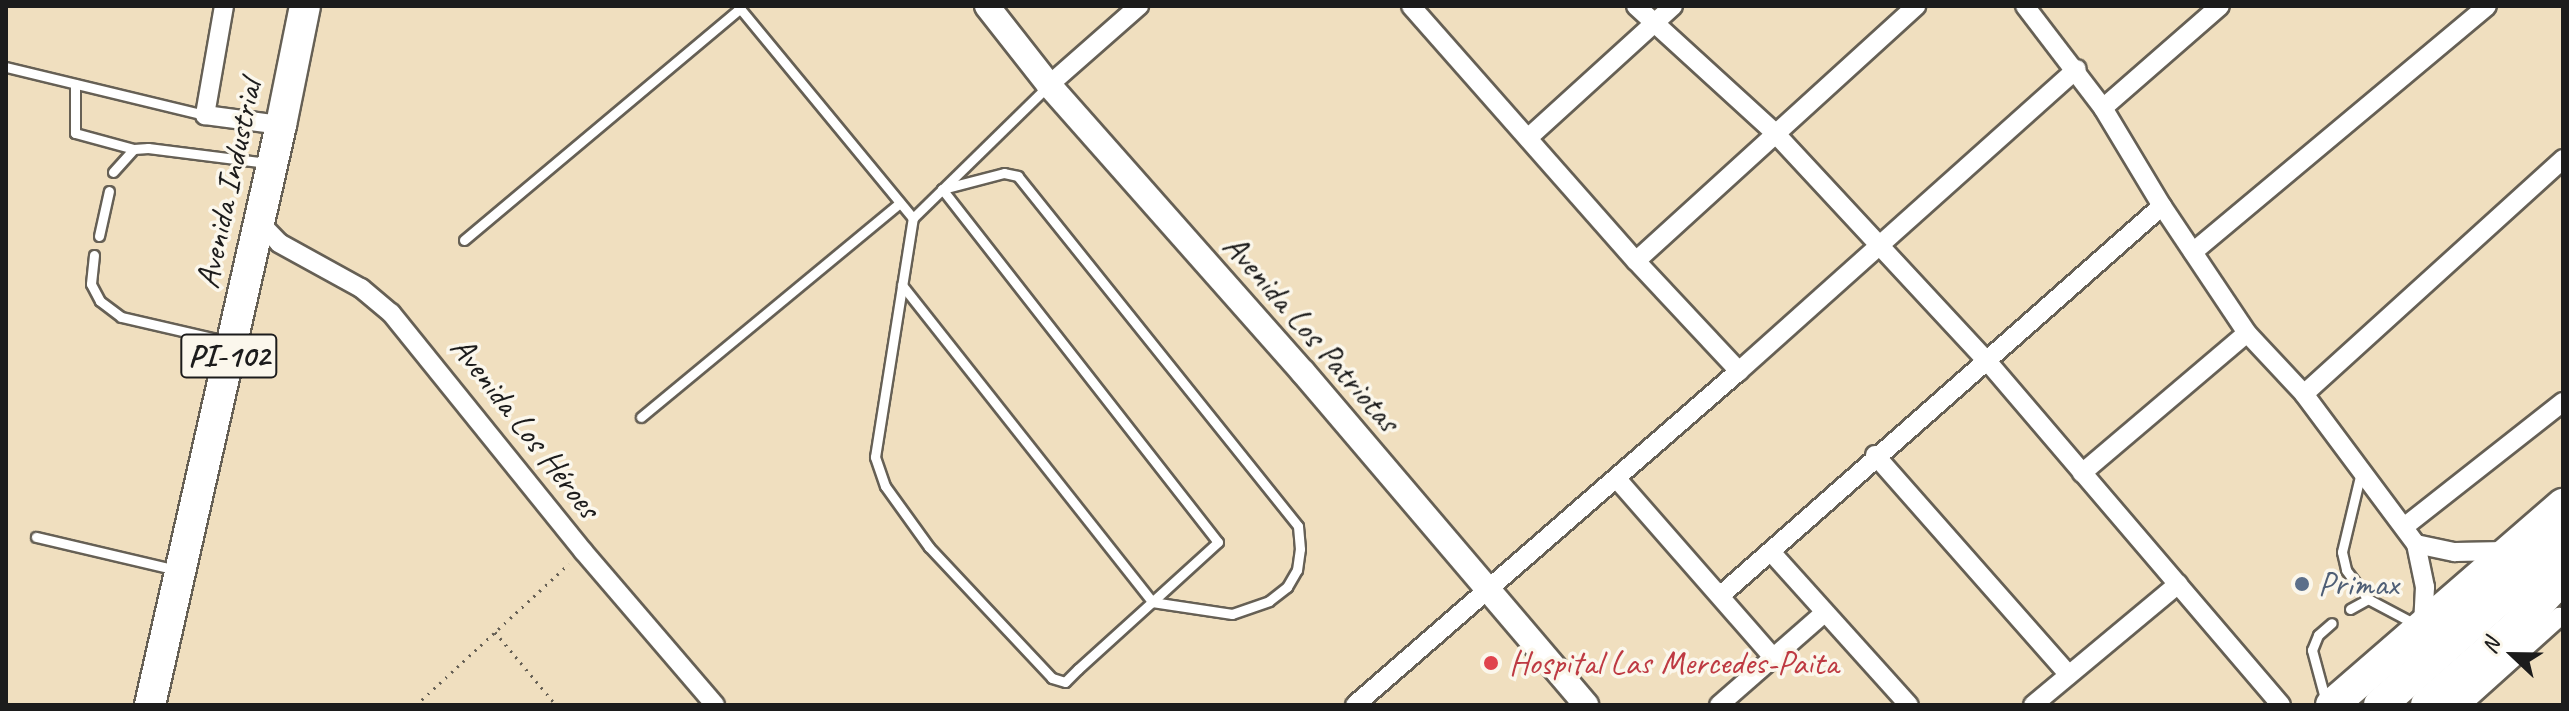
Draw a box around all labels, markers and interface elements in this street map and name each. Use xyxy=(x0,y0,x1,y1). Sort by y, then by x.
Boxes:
street label: Avenida Industrial xyxy=(186,76,270,292)
street label: Avenida Los Patriotas xyxy=(1214,225,1410,441)
road number: PI-102 xyxy=(179,328,279,384)
street label: Avenida Los Héroes xyxy=(442,328,610,526)
place label: Primax xyxy=(2318,564,2399,604)
marker: Primax xyxy=(2293,575,2311,593)
north arrow xyxy=(2473,615,2553,695)
text: N xyxy=(2475,634,2506,658)
place label: Hospital Las Mercedes-Paita xyxy=(1509,643,1838,683)
marker: Hospital Las Mercedes-Paita xyxy=(1480,652,1502,674)

